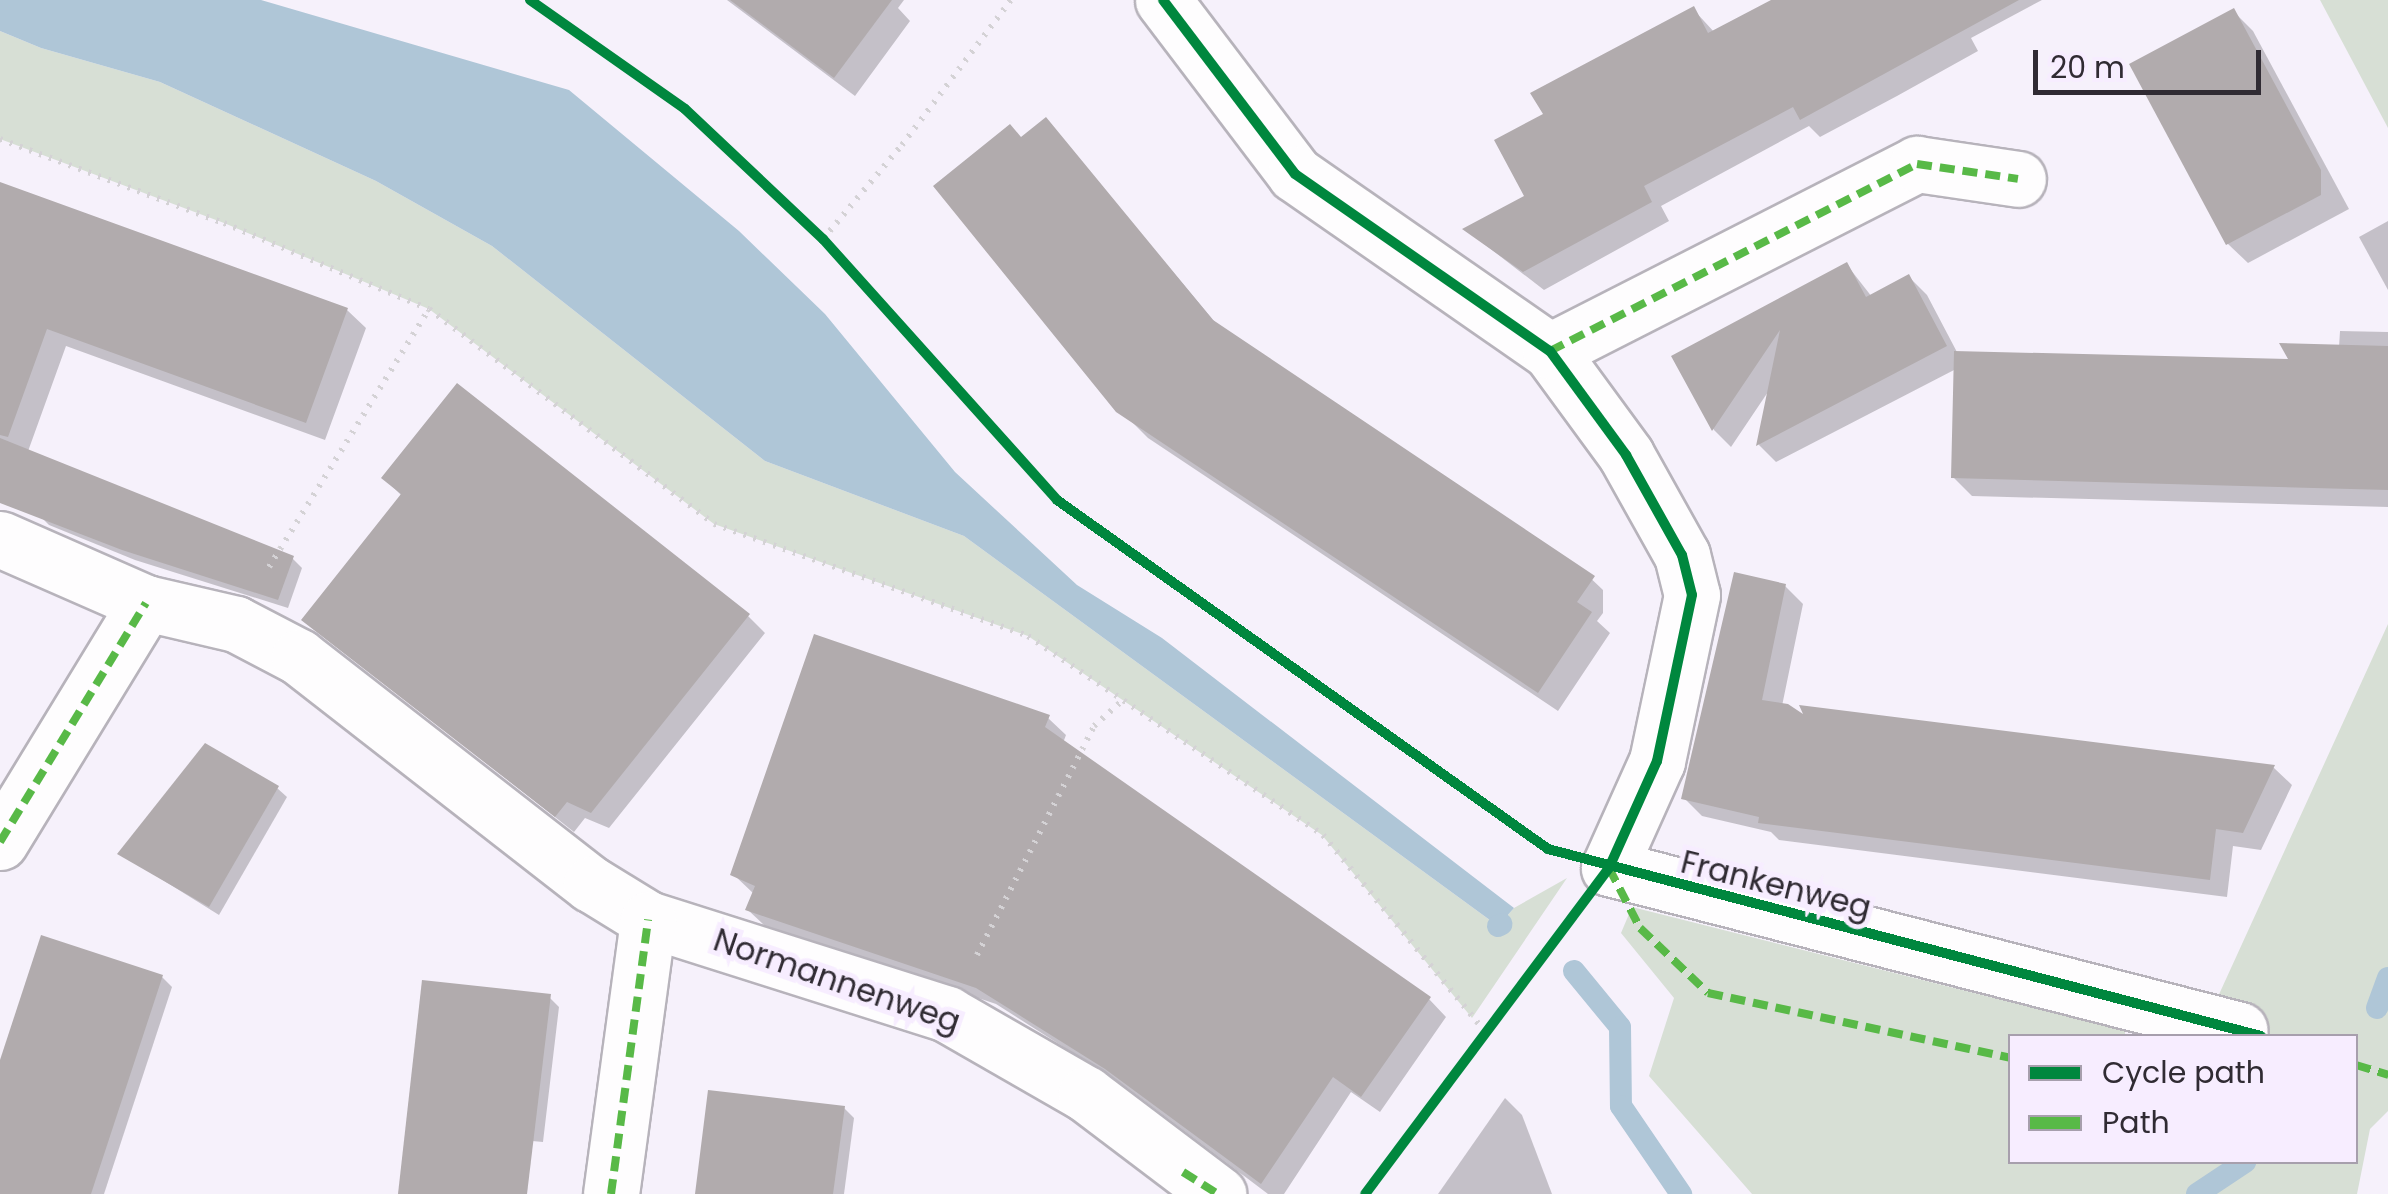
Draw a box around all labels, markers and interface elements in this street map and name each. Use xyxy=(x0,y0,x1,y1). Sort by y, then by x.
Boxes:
scale bar xyxy=(2038,30,2266,92)
text: 20 m xyxy=(2050,46,2125,89)
street label: Frankenweg xyxy=(1677,843,1875,927)
street label: Normannenweg xyxy=(709,921,965,1041)
legend xyxy=(2008,1034,2358,1164)
text: Cycle path xyxy=(2102,1051,2265,1094)
text: Path xyxy=(2102,1101,2170,1144)

